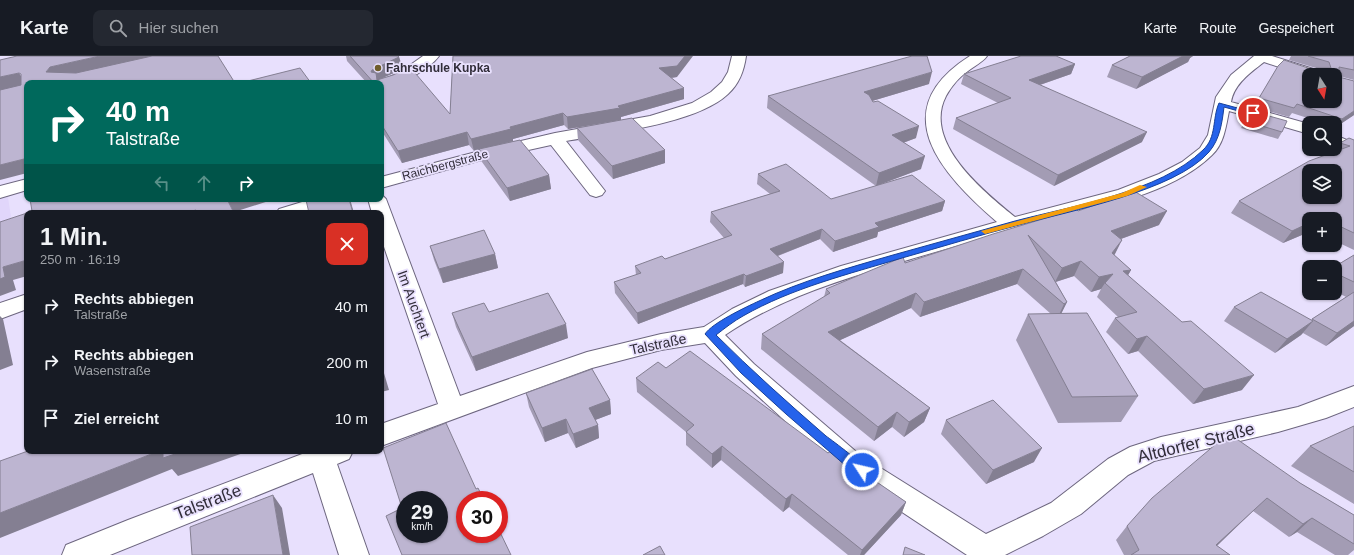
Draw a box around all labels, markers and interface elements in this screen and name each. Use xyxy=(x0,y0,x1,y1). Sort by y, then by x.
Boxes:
search box xyxy=(93,10,373,46)
text: Karte xyxy=(20,17,69,38)
icon: search xyxy=(107,17,129,39)
text: Hier suchen xyxy=(139,19,219,36)
text: Karte xyxy=(1144,20,1177,36)
text: Route xyxy=(1199,20,1237,36)
text: Gespeichert xyxy=(1259,20,1334,36)
place label: Fahrschule Kupka xyxy=(386,61,490,75)
marker: Fahrschule Kupka xyxy=(373,63,383,73)
north arrow xyxy=(1302,68,1342,108)
map controls xyxy=(1302,68,1342,300)
icon: right xyxy=(40,96,92,148)
text: 40 m xyxy=(106,96,170,127)
pin xyxy=(1236,96,1270,130)
icon: arrive xyxy=(1242,102,1264,124)
button: search xyxy=(1302,116,1342,156)
text: Talstraße xyxy=(106,129,180,149)
street label: Raichbergstraße xyxy=(400,147,490,183)
button: layers xyxy=(1302,164,1342,204)
icon: left xyxy=(151,172,173,194)
icon: ahead xyxy=(193,172,215,194)
icon: right xyxy=(235,172,257,194)
button: + xyxy=(1302,212,1342,252)
text: 1 Min. xyxy=(40,223,108,250)
button: close xyxy=(326,223,368,265)
text: 250 m · 16:19 xyxy=(40,252,120,267)
button: − xyxy=(1302,260,1342,300)
street label: Im Auchtert xyxy=(394,268,434,340)
text: Rechts abbiegen xyxy=(74,290,194,307)
icon: right xyxy=(40,295,62,317)
text: 40 m xyxy=(335,298,368,315)
text: Talstraße xyxy=(74,307,127,322)
street label: Talstraße xyxy=(628,330,688,358)
text: Rechts abbiegen xyxy=(74,346,194,363)
icon: right xyxy=(40,351,62,373)
text: 200 m xyxy=(326,354,368,371)
text: Wasenstraße xyxy=(74,363,151,378)
icon: arrive xyxy=(40,407,62,429)
text: Ziel erreicht xyxy=(74,410,159,427)
text: 10 m xyxy=(335,410,368,427)
street label: Altdorfer Straße xyxy=(1135,419,1257,467)
position arrow xyxy=(841,449,883,491)
street label: Talstraße xyxy=(172,481,244,523)
speed limit sign: 30 xyxy=(456,491,508,543)
text: 29 xyxy=(411,501,433,523)
text: km/h xyxy=(411,521,433,532)

